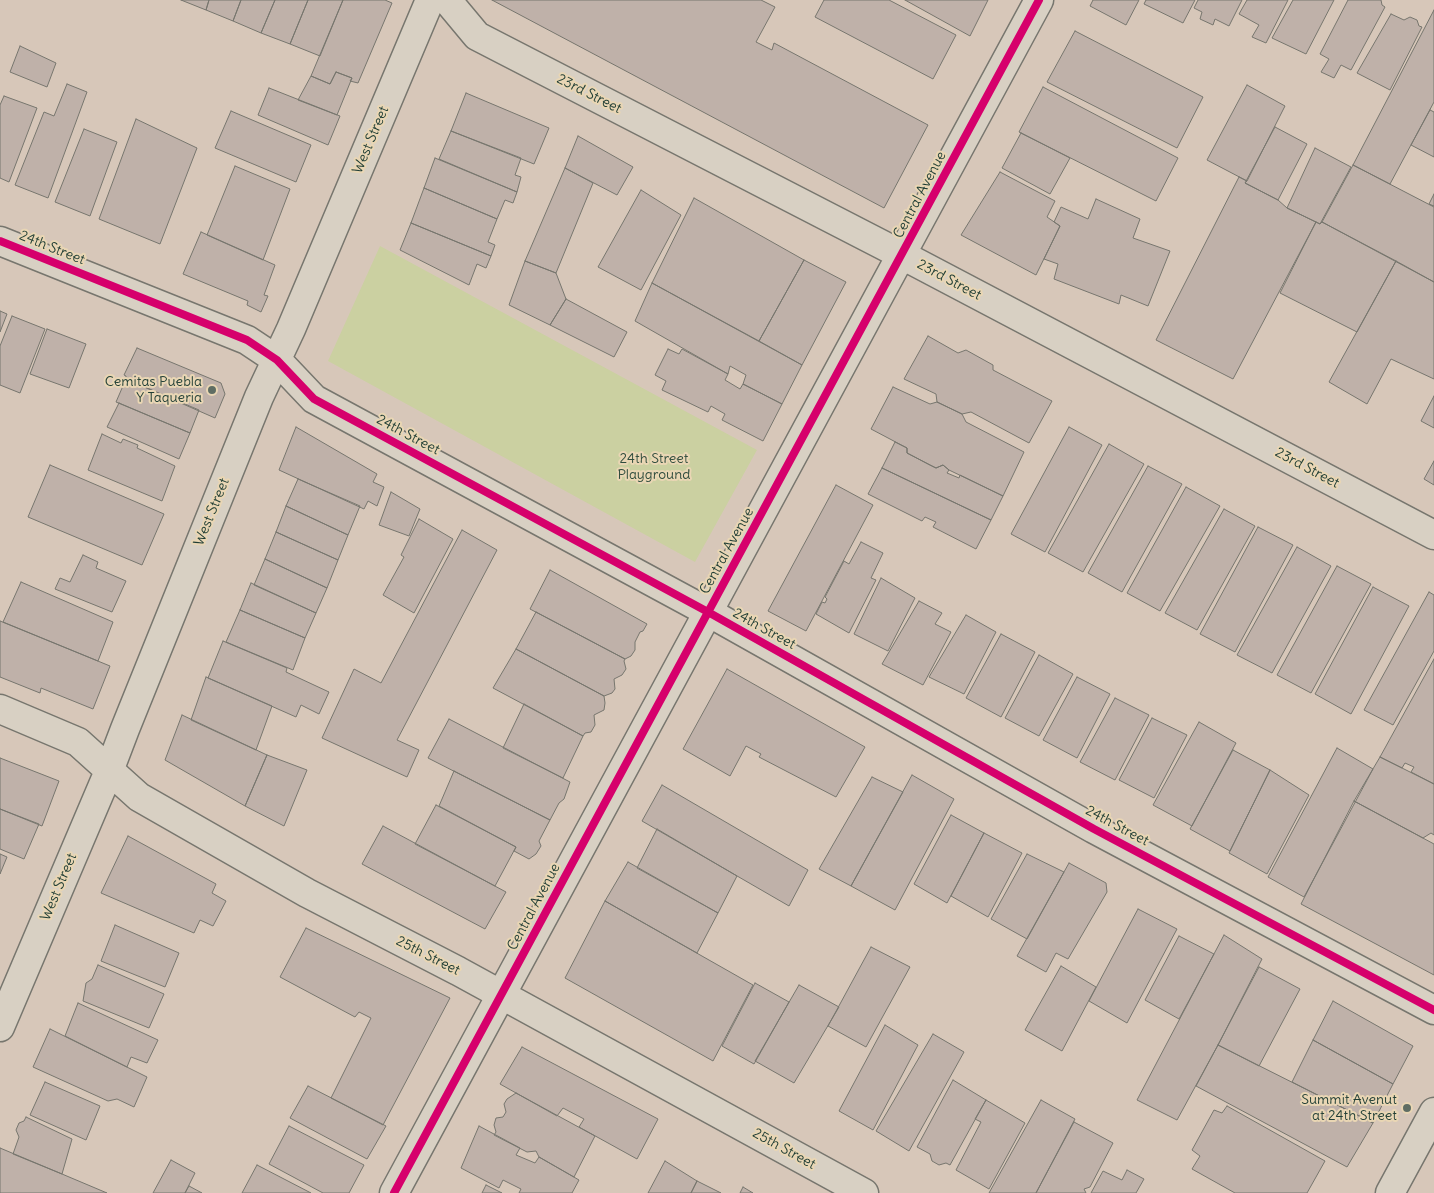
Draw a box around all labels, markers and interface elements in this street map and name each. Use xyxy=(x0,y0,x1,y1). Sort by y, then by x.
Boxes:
street label: 23rd Street xyxy=(554,71,624,117)
street label: West Street xyxy=(349,104,393,176)
street label: Central Avenue xyxy=(890,149,950,241)
street label: 24th Street xyxy=(17,227,87,269)
street label: 23rd Street xyxy=(914,256,984,304)
place label: Cemitas Puebla Y Taqueria xyxy=(105,374,202,407)
marker: Cemitas Puebla Y Taqueria xyxy=(206,384,218,396)
street label: 24th Street xyxy=(374,411,442,459)
street label: 23rd Street xyxy=(1272,444,1342,492)
park label: 24th Street Playground xyxy=(617,451,691,484)
street label: West Street xyxy=(191,476,233,548)
street label: Central Avenue xyxy=(696,505,758,597)
street label: 24th Street xyxy=(730,605,798,653)
street label: 24th Street xyxy=(1083,802,1151,850)
street label: West Street xyxy=(37,851,81,923)
street label: Central Avenue xyxy=(504,861,564,953)
street label: 25th Street xyxy=(393,933,463,979)
place label: Summit Avenut at 24th Street xyxy=(1301,1092,1397,1124)
marker: Summit Avenut at 24th Street xyxy=(1401,1102,1413,1114)
street label: 25th Street xyxy=(750,1125,818,1173)

